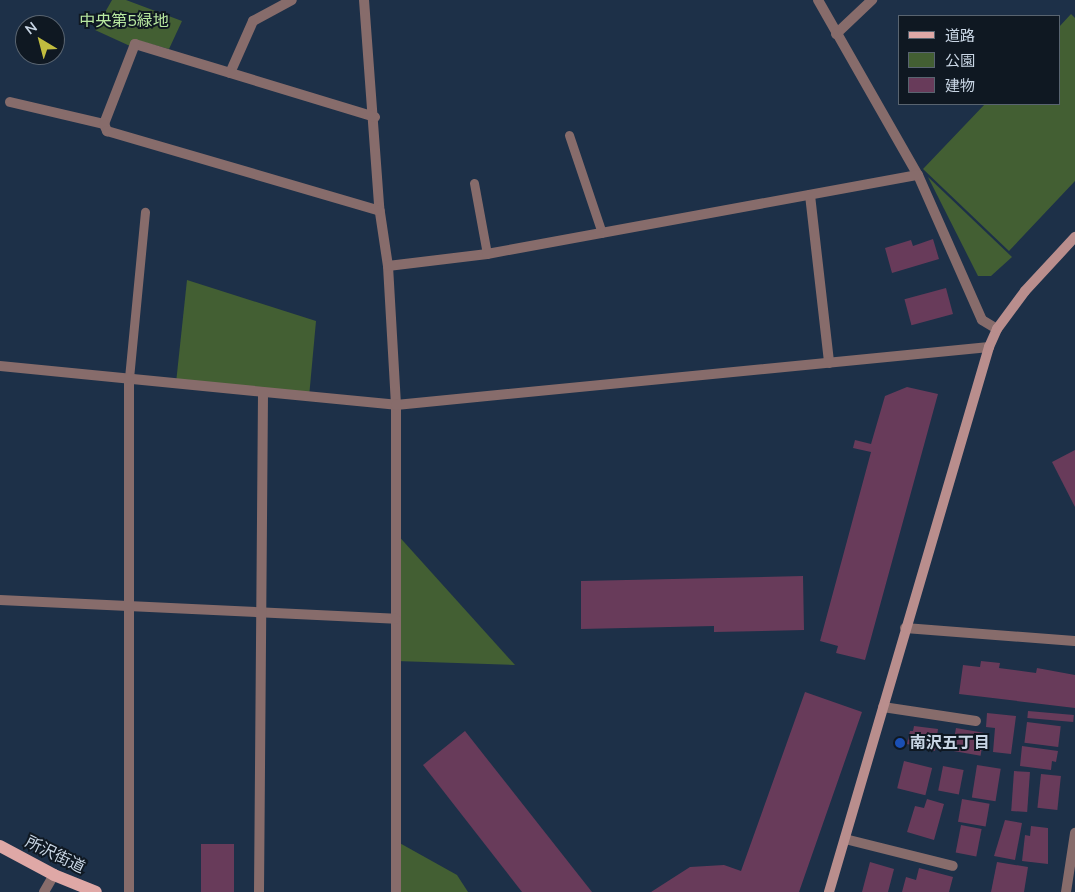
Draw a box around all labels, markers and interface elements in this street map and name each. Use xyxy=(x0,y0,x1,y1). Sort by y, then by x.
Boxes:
park label: 中央第5緑地 xyxy=(79,11,169,31)
north arrow xyxy=(15,15,65,65)
legend xyxy=(898,15,1060,105)
text: N xyxy=(21,18,41,39)
text: 道路 xyxy=(945,26,975,46)
text: 公園 xyxy=(945,51,975,71)
text: 建物 xyxy=(945,76,975,96)
place label: 南沢五丁目 xyxy=(910,733,990,753)
marker: 南沢五丁目 xyxy=(894,737,906,749)
street label: 所沢街道 xyxy=(22,832,88,878)

